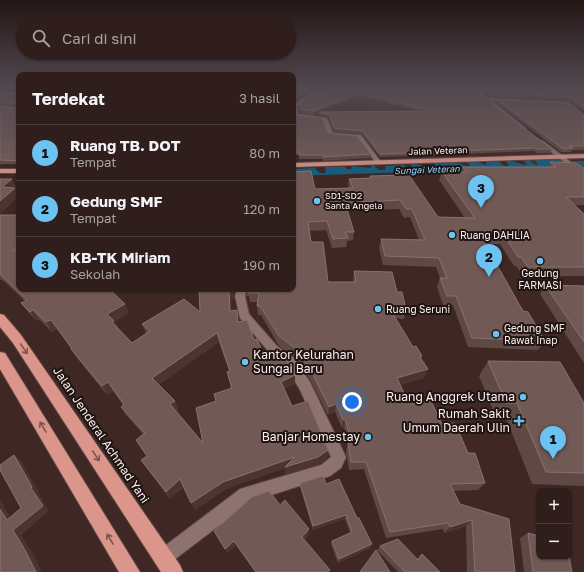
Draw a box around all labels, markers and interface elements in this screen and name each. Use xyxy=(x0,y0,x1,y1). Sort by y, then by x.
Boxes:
search box xyxy=(16,16,296,60)
icon: search xyxy=(30,27,52,49)
text: Cari di sini xyxy=(62,29,137,47)
text: Terdekat xyxy=(32,88,105,109)
text: 3 hasil xyxy=(239,90,280,106)
text: Ruang TB. DOT xyxy=(70,136,181,154)
street label: Jalan Veteran xyxy=(408,144,468,157)
text: 1 xyxy=(42,145,48,161)
text: 80 m xyxy=(249,145,280,161)
text: Tempat xyxy=(70,154,116,170)
water label: Sungai Veteran xyxy=(394,163,460,176)
pin: 3 xyxy=(468,175,494,208)
place label: SD1-SD2 Santa Angela xyxy=(325,190,383,211)
text: Gedung SMF xyxy=(70,192,162,210)
marker: SD1-SD2 Santa Angela xyxy=(312,196,322,206)
text: 2 xyxy=(41,201,49,217)
text: 120 m xyxy=(243,201,280,217)
text: Tempat xyxy=(70,210,116,226)
place label: Ruang DAHLIA xyxy=(460,229,530,241)
marker: Ruang DAHLIA xyxy=(447,230,457,240)
pin: 2 xyxy=(476,244,502,277)
text: KB-TK Miriam xyxy=(70,248,170,266)
marker: Gedung FARMASI xyxy=(535,256,545,266)
text: 3 xyxy=(41,257,49,273)
text: 190 m xyxy=(243,257,280,273)
text: Sekolah xyxy=(70,266,120,282)
place label: Gedung FARMASI xyxy=(518,267,562,291)
place label: Ruang Seruni xyxy=(386,303,450,315)
marker: Ruang Seruni xyxy=(373,304,383,314)
place label: Gedung SMF Rawat Inap xyxy=(504,322,565,346)
marker: Gedung SMF Rawat Inap xyxy=(491,329,501,339)
one-way arrow xyxy=(19,343,28,354)
place label: Kantor Kelurahan Sungai Baru xyxy=(253,347,354,376)
marker: Kantor Kelurahan Sungai Baru xyxy=(240,357,250,367)
street label: Jalan Jenderal Achmad Yani xyxy=(50,364,153,506)
place label: Ruang Anggrek Utama xyxy=(386,389,515,404)
your location xyxy=(342,392,362,412)
marker: Ruang Anggrek Utama xyxy=(518,392,528,402)
place label: Rumah Sakit Umum Daerah Ulin xyxy=(403,406,510,435)
marker: Rumah Sakit Umum Daerah Ulin xyxy=(513,415,525,427)
one-way arrow xyxy=(38,421,46,433)
pin: 1 xyxy=(540,426,566,459)
place label: Banjar Homestay xyxy=(262,429,360,444)
marker: Banjar Homestay xyxy=(363,432,373,442)
one-way arrow xyxy=(92,451,100,462)
map controls xyxy=(536,488,572,560)
button: + xyxy=(536,488,572,524)
button: − xyxy=(536,524,572,560)
one-way arrow xyxy=(106,533,114,545)

